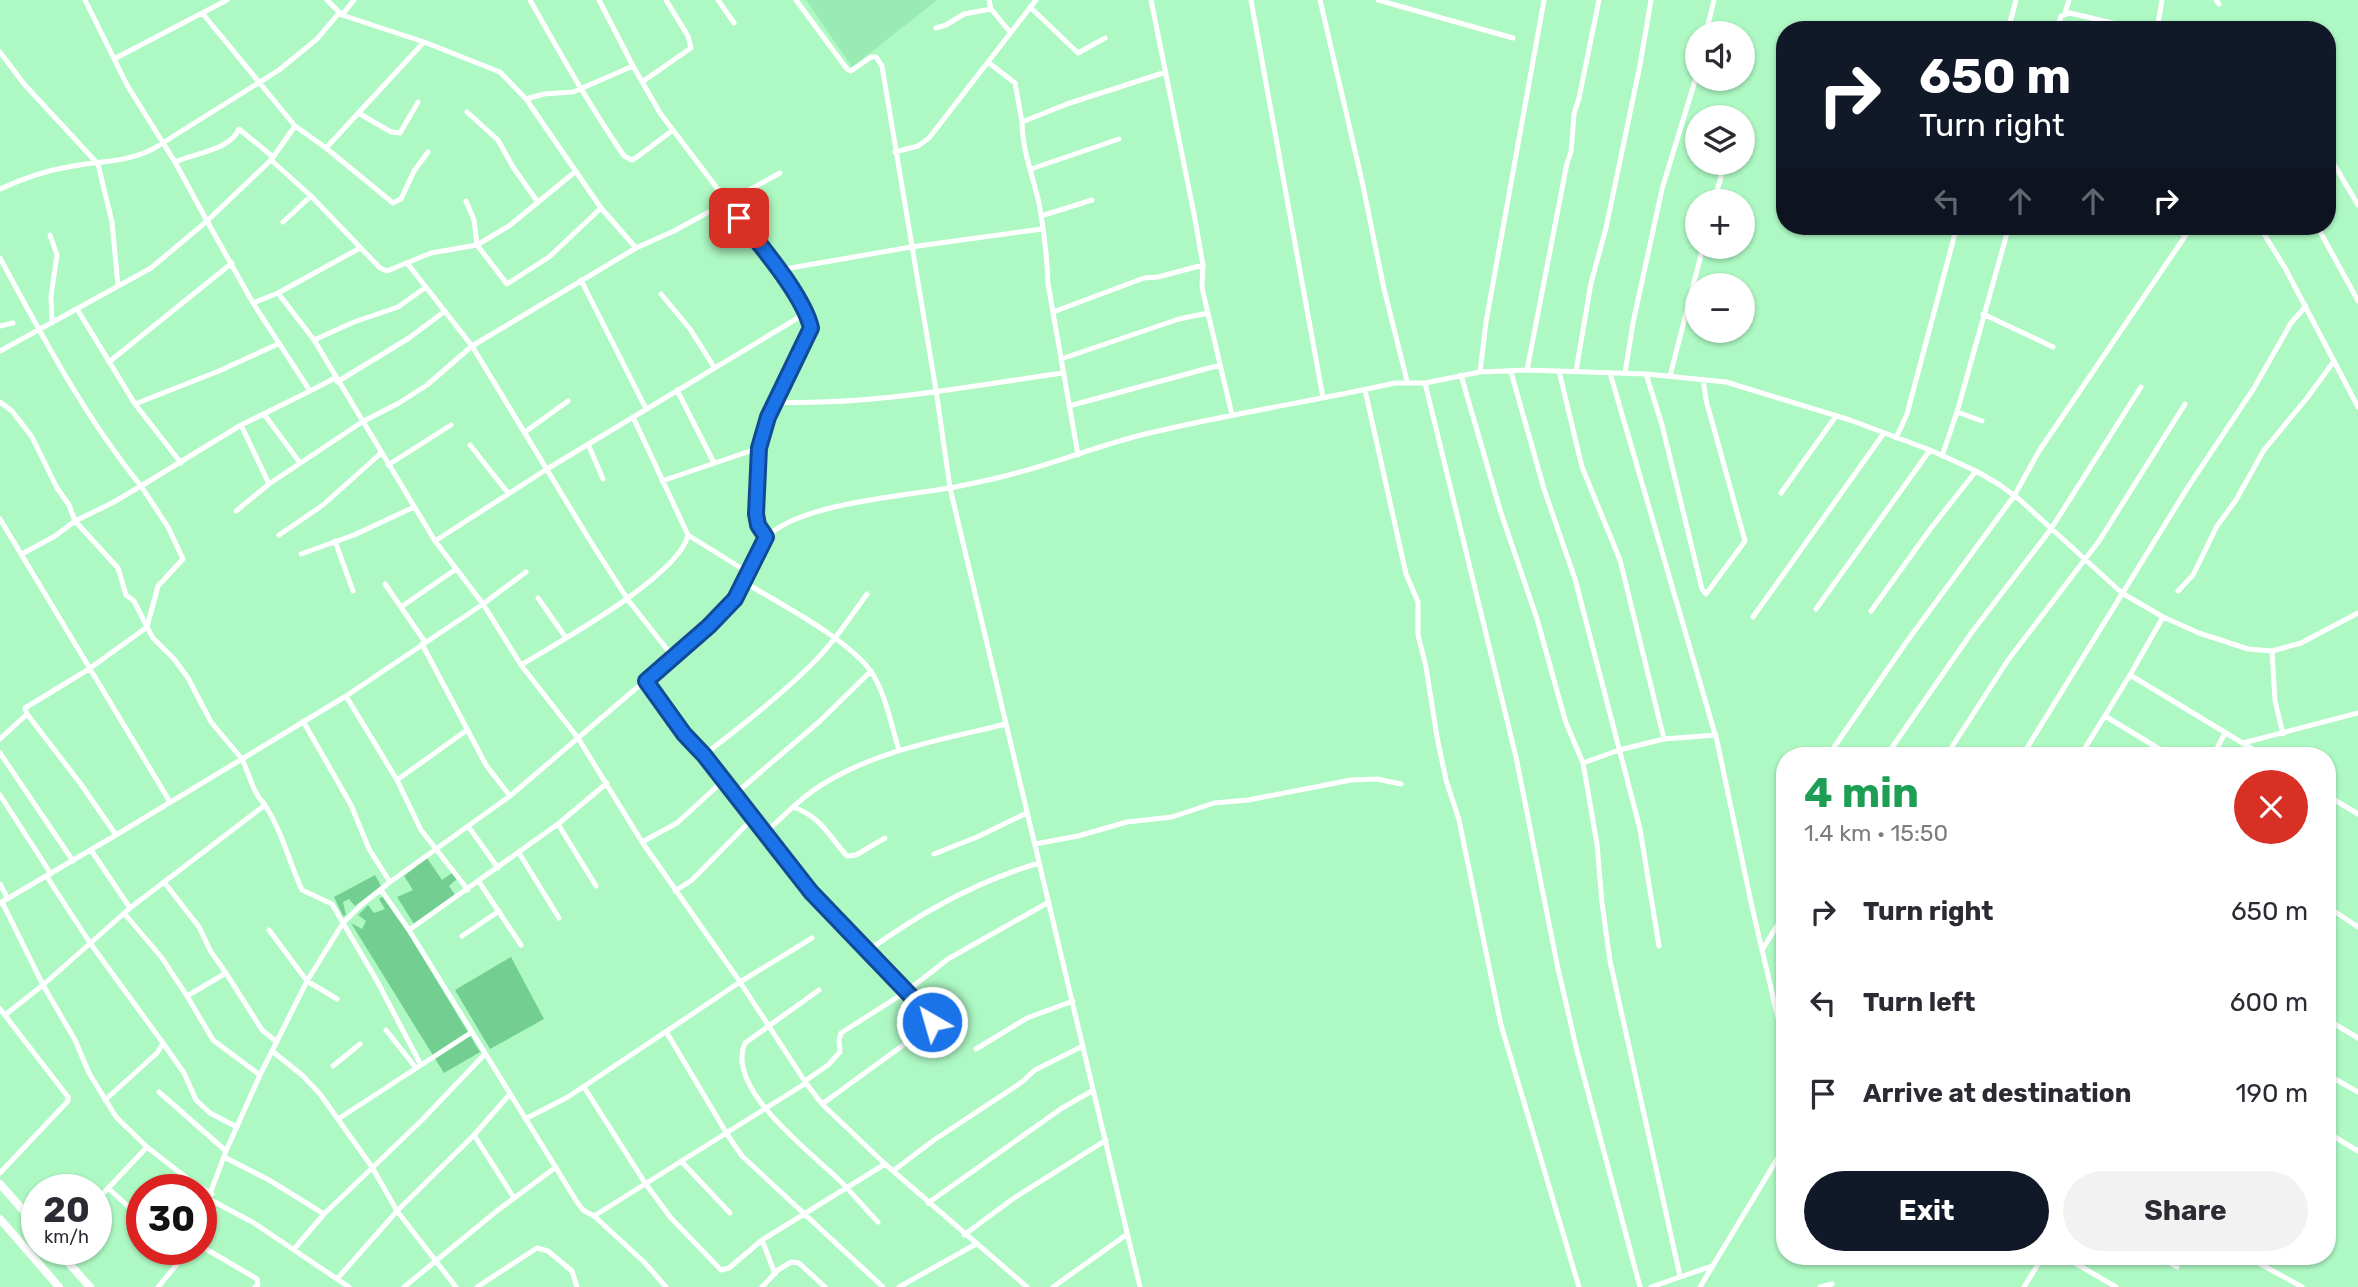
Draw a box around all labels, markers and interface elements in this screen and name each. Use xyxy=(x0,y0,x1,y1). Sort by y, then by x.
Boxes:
map controls xyxy=(1685,21,1755,343)
button: sound xyxy=(1685,21,1755,91)
text: 650 m xyxy=(1919,47,2071,105)
icon: right xyxy=(1804,49,1895,140)
button: layers xyxy=(1685,105,1755,175)
text: Turn right xyxy=(1919,106,2064,144)
icon: left xyxy=(1928,182,1966,220)
icon: ahead xyxy=(2001,182,2039,220)
icon: ahead xyxy=(2074,182,2112,220)
icon: right xyxy=(2147,182,2185,220)
pin xyxy=(709,188,769,248)
button: + xyxy=(1685,189,1755,259)
icon: arrive xyxy=(720,199,758,237)
button: − xyxy=(1685,273,1755,343)
text: 4 min xyxy=(1804,768,1919,818)
button: close xyxy=(2234,770,2308,844)
text: 1.4 km · 15:50 xyxy=(1804,819,1948,847)
icon: right xyxy=(1804,893,1842,931)
text: Turn right xyxy=(1863,896,1993,927)
text: 650 m xyxy=(2231,896,2308,927)
icon: left xyxy=(1804,984,1842,1022)
position arrow xyxy=(895,985,969,1059)
text: Turn left xyxy=(1863,987,1975,1018)
text: 600 m xyxy=(2230,987,2308,1018)
icon: arrive xyxy=(1804,1075,1842,1113)
text: Arrive at destination xyxy=(1863,1078,2131,1109)
text: 190 m xyxy=(2235,1078,2308,1109)
button: Exit xyxy=(1804,1171,2049,1251)
button: Share xyxy=(2063,1171,2308,1251)
speed limit sign: 30 xyxy=(126,1174,217,1265)
text: 20 xyxy=(43,1189,90,1231)
text: km/h xyxy=(44,1226,89,1248)

